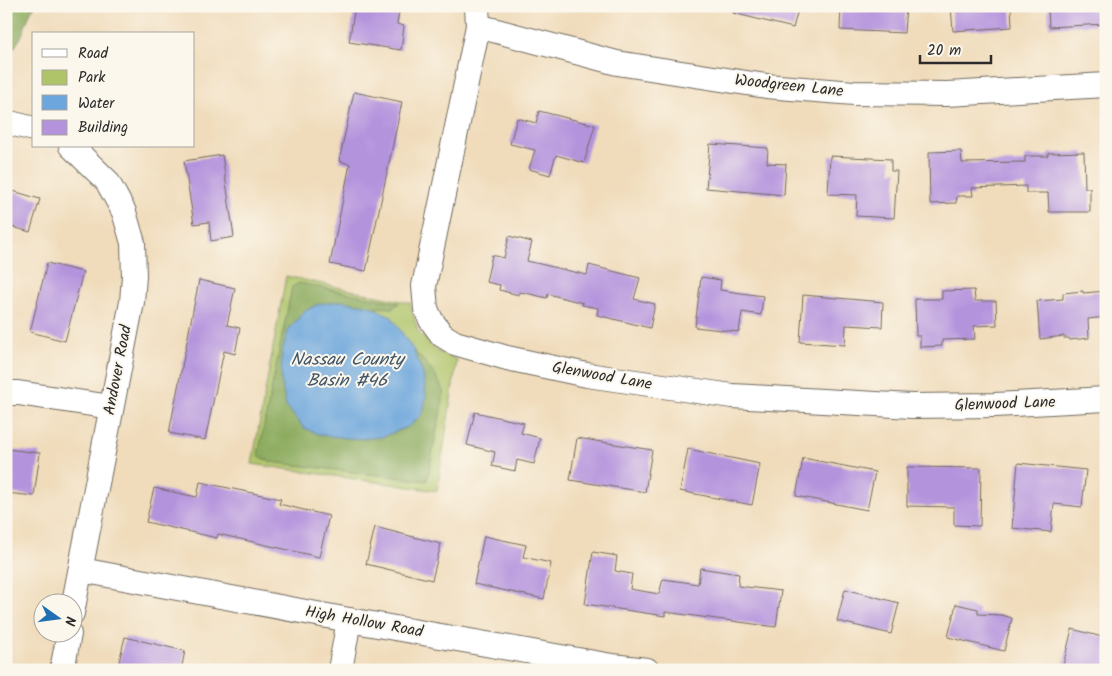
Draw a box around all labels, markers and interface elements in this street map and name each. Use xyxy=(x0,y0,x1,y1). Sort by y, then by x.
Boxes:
legend xyxy=(32,32,195,148)
scale bar xyxy=(920,32,991,64)
text: 20 m xyxy=(927,39,961,63)
text: Road xyxy=(78,42,109,66)
text: Park xyxy=(78,66,106,90)
street label: Woodgreen Lane xyxy=(733,68,845,104)
text: Water xyxy=(78,92,115,116)
text: Building xyxy=(78,116,128,140)
street label: Andover Road xyxy=(97,322,139,417)
water label: Nassau County Basin #46 xyxy=(291,346,406,396)
street label: Glenwood Lane xyxy=(550,355,654,397)
street label: Glenwood Lane xyxy=(954,390,1056,418)
north arrow xyxy=(32,594,82,644)
street label: High Hollow Road xyxy=(303,599,426,645)
text: N xyxy=(58,614,81,628)

